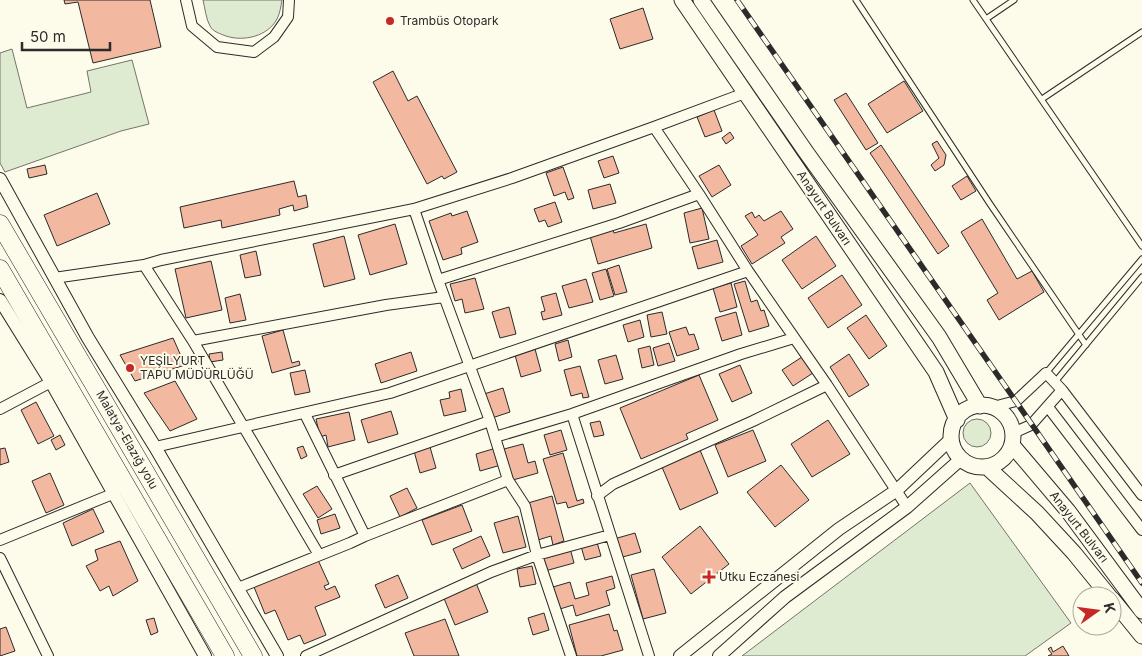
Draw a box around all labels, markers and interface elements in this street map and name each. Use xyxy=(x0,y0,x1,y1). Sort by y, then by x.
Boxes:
place label: Trambüs Otopark xyxy=(400,13,499,28)
marker: Trambüs Otopark xyxy=(384,15,396,27)
scale bar xyxy=(22,20,110,52)
text: 50 m xyxy=(30,27,66,46)
street label: Anayurt Bulvarı xyxy=(794,168,855,248)
place label: YEŞİLYURT TAPU MÜDÜRLÜĞÜ xyxy=(140,353,254,382)
marker: YEŞİLYURT TAPU MÜDÜRLÜĞÜ xyxy=(124,362,136,374)
street label: Malatya-Elazığ yolu xyxy=(93,388,162,492)
street label: Anayurt Bulvarı xyxy=(1047,488,1112,565)
place label: Utku Eczanesi xyxy=(719,569,800,584)
marker: Utku Eczanesi xyxy=(703,571,715,583)
north arrow xyxy=(1072,586,1122,636)
text: K xyxy=(1101,601,1120,615)

